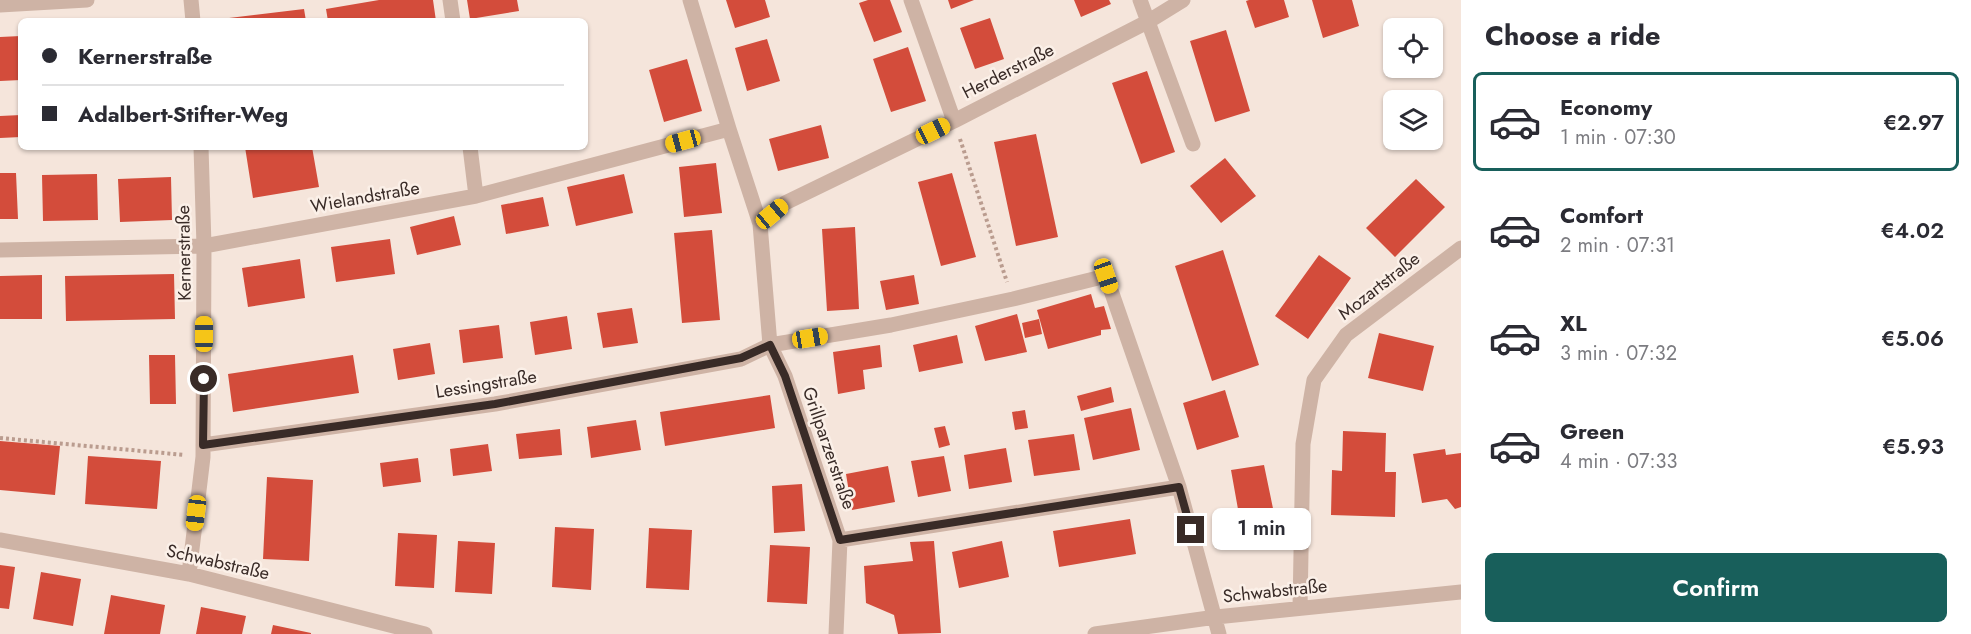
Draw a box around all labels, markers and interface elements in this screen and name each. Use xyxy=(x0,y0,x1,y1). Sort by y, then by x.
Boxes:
text: Choose a ride xyxy=(1485,16,1660,55)
map controls xyxy=(1383,18,1443,150)
button: locate xyxy=(1383,18,1443,78)
street label: Herderstraße xyxy=(958,37,1058,105)
text: Kernerstraße xyxy=(78,40,212,72)
button: layers xyxy=(1383,90,1443,150)
text: Economy xyxy=(1560,91,1652,123)
icon: car xyxy=(1488,95,1542,149)
text: Adalbert-Stifter-Weg xyxy=(78,98,288,130)
text: €2.97 xyxy=(1883,106,1944,138)
car xyxy=(913,115,953,147)
text: 1 min · 07:30 xyxy=(1560,123,1676,152)
car xyxy=(663,128,703,154)
street label: Wielandstraße xyxy=(309,175,421,219)
car xyxy=(752,196,792,232)
text: Comfort xyxy=(1560,199,1643,231)
icon: car xyxy=(1488,203,1542,257)
street label: Kernerstraße xyxy=(170,205,198,301)
text: €4.02 xyxy=(1881,214,1944,246)
text: 2 min · 07:31 xyxy=(1560,231,1675,260)
street label: Mozartstraße xyxy=(1333,246,1425,326)
car xyxy=(1092,256,1120,296)
text: XL xyxy=(1560,307,1587,339)
icon: car xyxy=(1488,311,1542,365)
car xyxy=(195,316,213,352)
text: €5.06 xyxy=(1881,322,1944,354)
car xyxy=(791,326,829,350)
text: 3 min · 07:32 xyxy=(1560,339,1677,368)
street label: Lessingstraße xyxy=(434,363,538,405)
route start xyxy=(190,365,217,392)
street label: Grillparzerstraße xyxy=(796,383,862,513)
text: Green xyxy=(1560,415,1624,447)
icon: car xyxy=(1488,419,1542,473)
text: €5.93 xyxy=(1882,430,1944,462)
text: 4 min · 07:33 xyxy=(1560,447,1677,476)
car xyxy=(185,494,207,532)
callout: 1 min xyxy=(1212,509,1311,551)
text: 1 min xyxy=(1237,514,1286,543)
route end xyxy=(1177,516,1204,543)
street label: Schwabstraße xyxy=(164,538,272,586)
button: Confirm xyxy=(1485,553,1947,622)
street label: Schwabstraße xyxy=(1222,573,1328,609)

